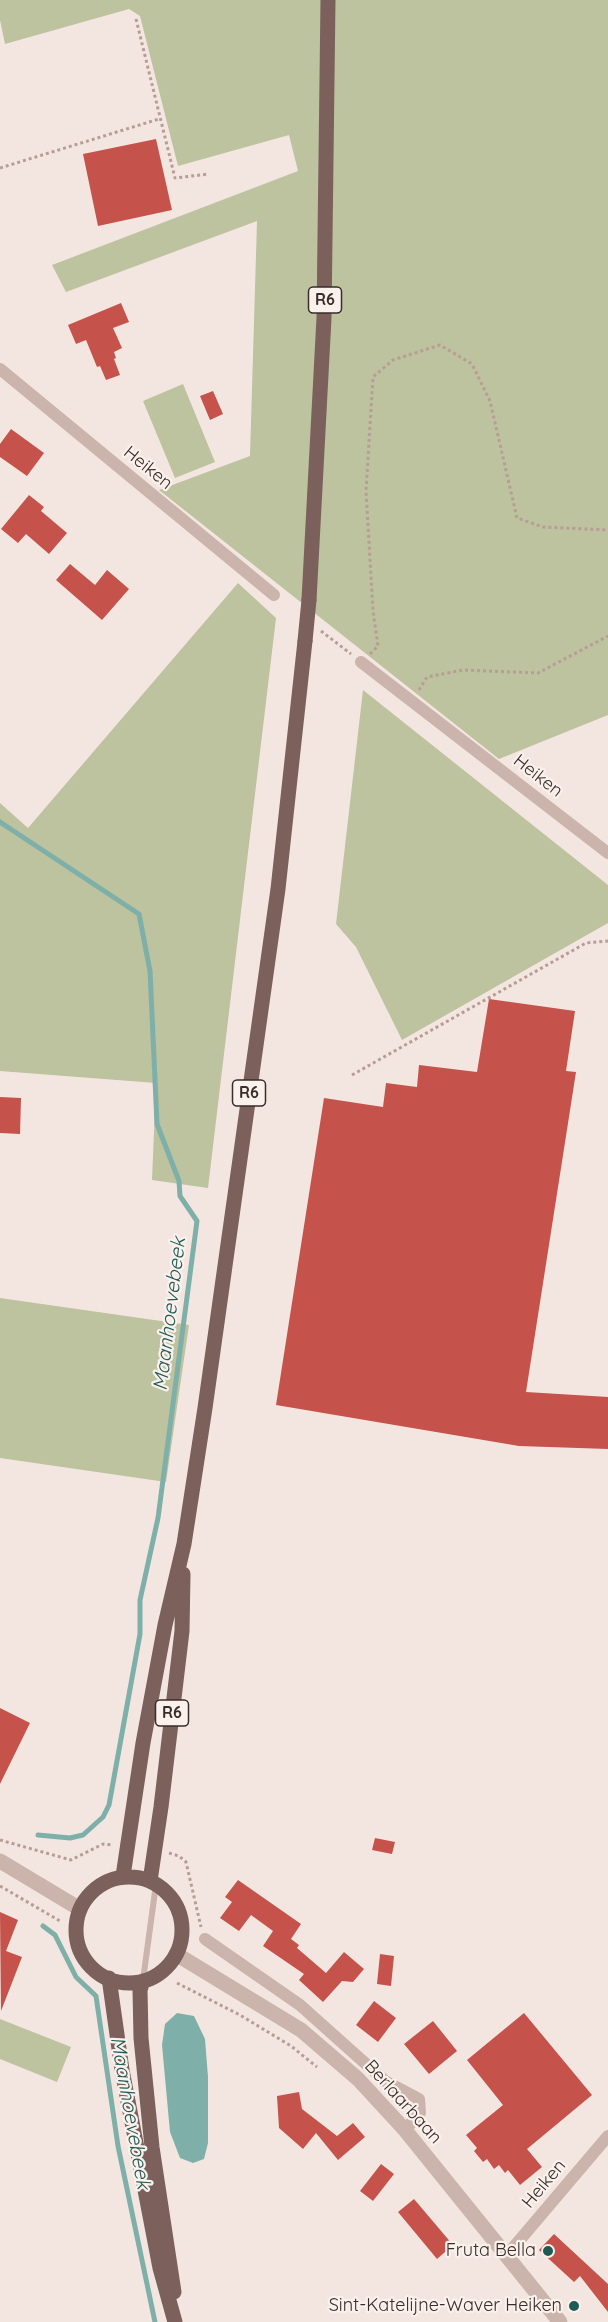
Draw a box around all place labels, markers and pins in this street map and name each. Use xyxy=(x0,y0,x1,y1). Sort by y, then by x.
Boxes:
place label: Fruta Bella xyxy=(446,2240,536,2262)
marker: Fruta Bella xyxy=(541,2244,555,2258)
place label: Sint-Katelijne-Waver Heiken xyxy=(329,2295,562,2317)
marker: Sint-Katelijne-Waver Heiken xyxy=(567,2299,581,2313)

